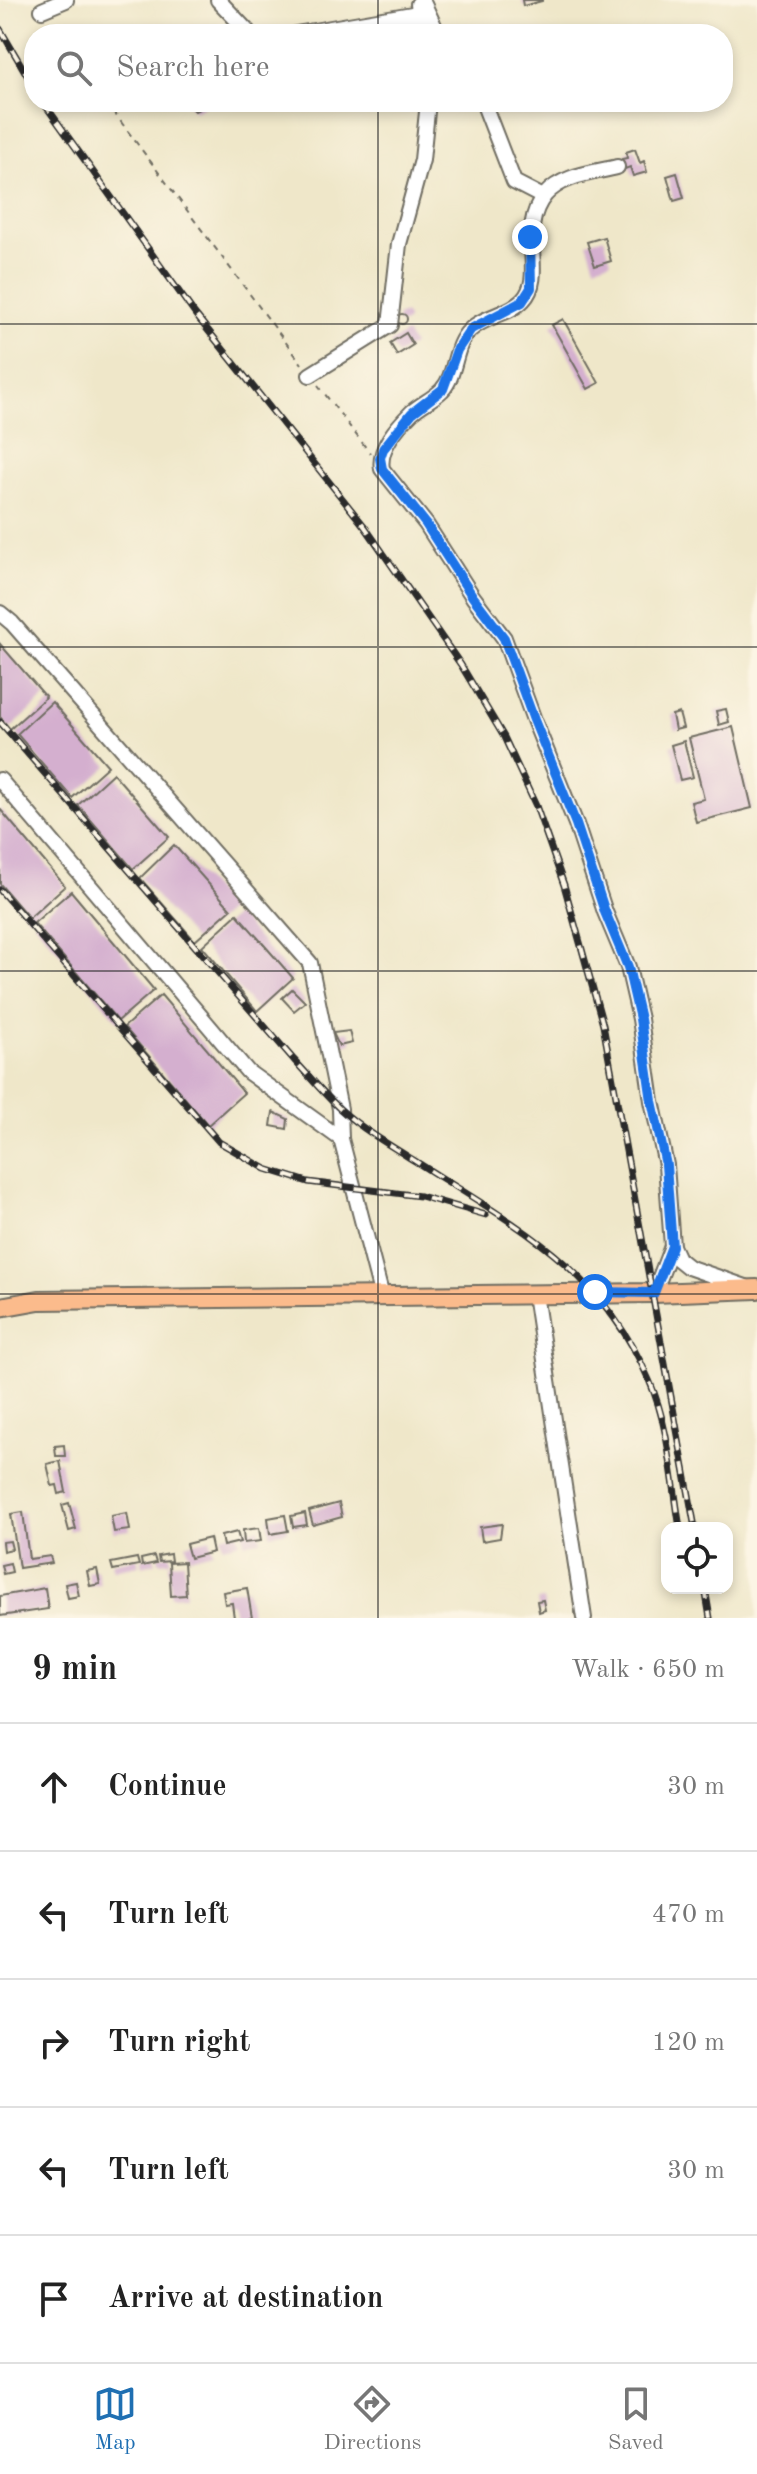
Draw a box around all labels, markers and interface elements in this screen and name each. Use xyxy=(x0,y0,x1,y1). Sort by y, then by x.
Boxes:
search box xyxy=(24,24,733,112)
icon: search xyxy=(52,46,96,90)
text: Search here xyxy=(116,53,270,83)
route end xyxy=(512,219,548,255)
route start xyxy=(577,1274,613,1310)
map controls xyxy=(661,1522,733,1594)
button: locate xyxy=(661,1522,733,1594)
text: 9 min xyxy=(32,1653,117,1687)
text: Walk · 650 m xyxy=(571,1657,725,1683)
icon: ahead xyxy=(32,1765,76,1809)
text: Continue xyxy=(108,1772,227,1802)
text: 30 m xyxy=(667,1774,725,1800)
icon: left xyxy=(32,1893,76,1937)
text: Turn left xyxy=(108,1900,229,1930)
text: 470 m xyxy=(652,1902,725,1928)
icon: right xyxy=(32,2021,76,2065)
text: Turn right xyxy=(108,2028,250,2058)
text: 120 m xyxy=(652,2030,725,2056)
icon: left xyxy=(32,2149,76,2193)
text: Turn left xyxy=(108,2156,229,2186)
text: 30 m xyxy=(667,2158,725,2184)
icon: arrive xyxy=(32,2277,76,2321)
text: Arrive at destination xyxy=(108,2284,383,2314)
tab: Map xyxy=(93,2382,137,2457)
tab: Directions xyxy=(324,2382,421,2457)
tab: Saved xyxy=(608,2382,664,2457)

